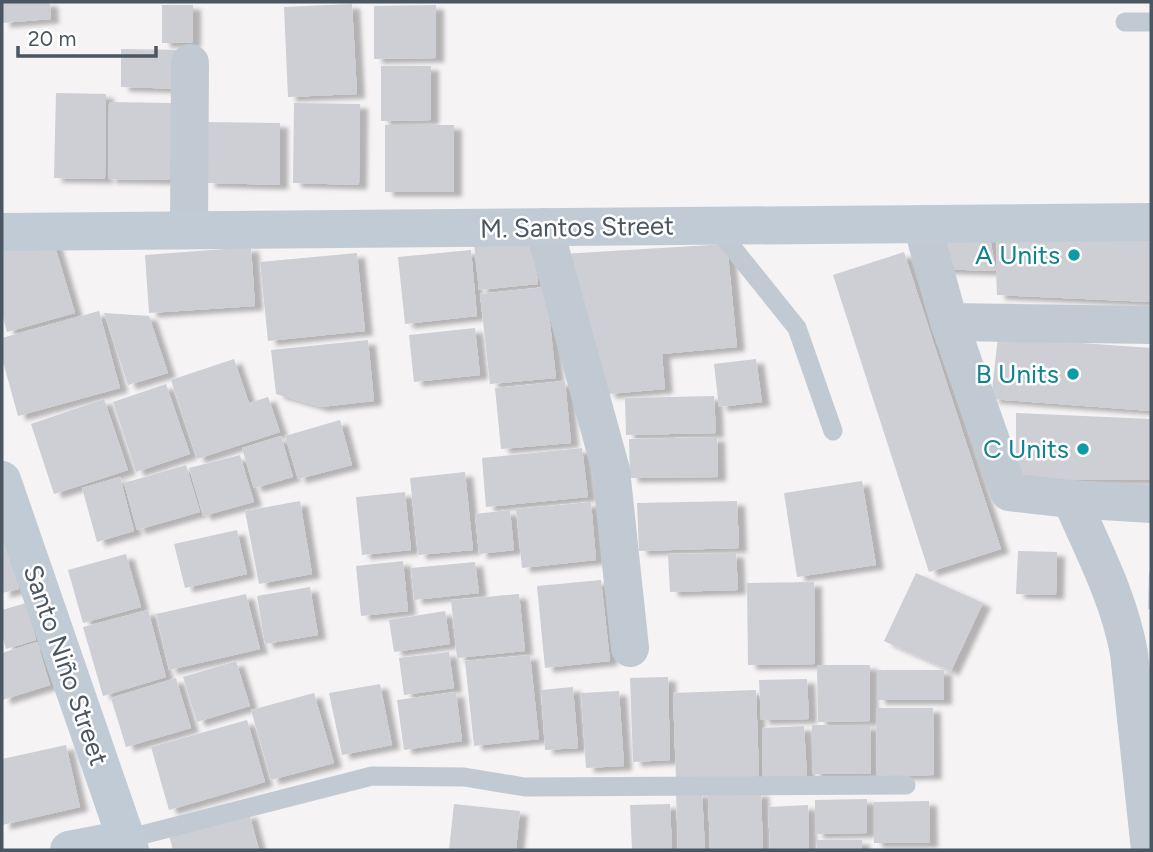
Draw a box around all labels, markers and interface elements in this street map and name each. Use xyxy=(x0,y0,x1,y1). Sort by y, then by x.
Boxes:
scale bar xyxy=(18,14,156,58)
text: 20 m xyxy=(28,26,76,51)
street label: M. Santos Street xyxy=(480,209,674,245)
place label: A Units xyxy=(975,239,1060,271)
marker: A Units xyxy=(1066,247,1082,263)
place label: B Units xyxy=(976,358,1059,390)
marker: B Units xyxy=(1065,366,1081,382)
place label: C Units xyxy=(983,433,1069,465)
marker: C Units xyxy=(1075,441,1091,457)
street label: Santo Niño Street xyxy=(17,561,115,770)

